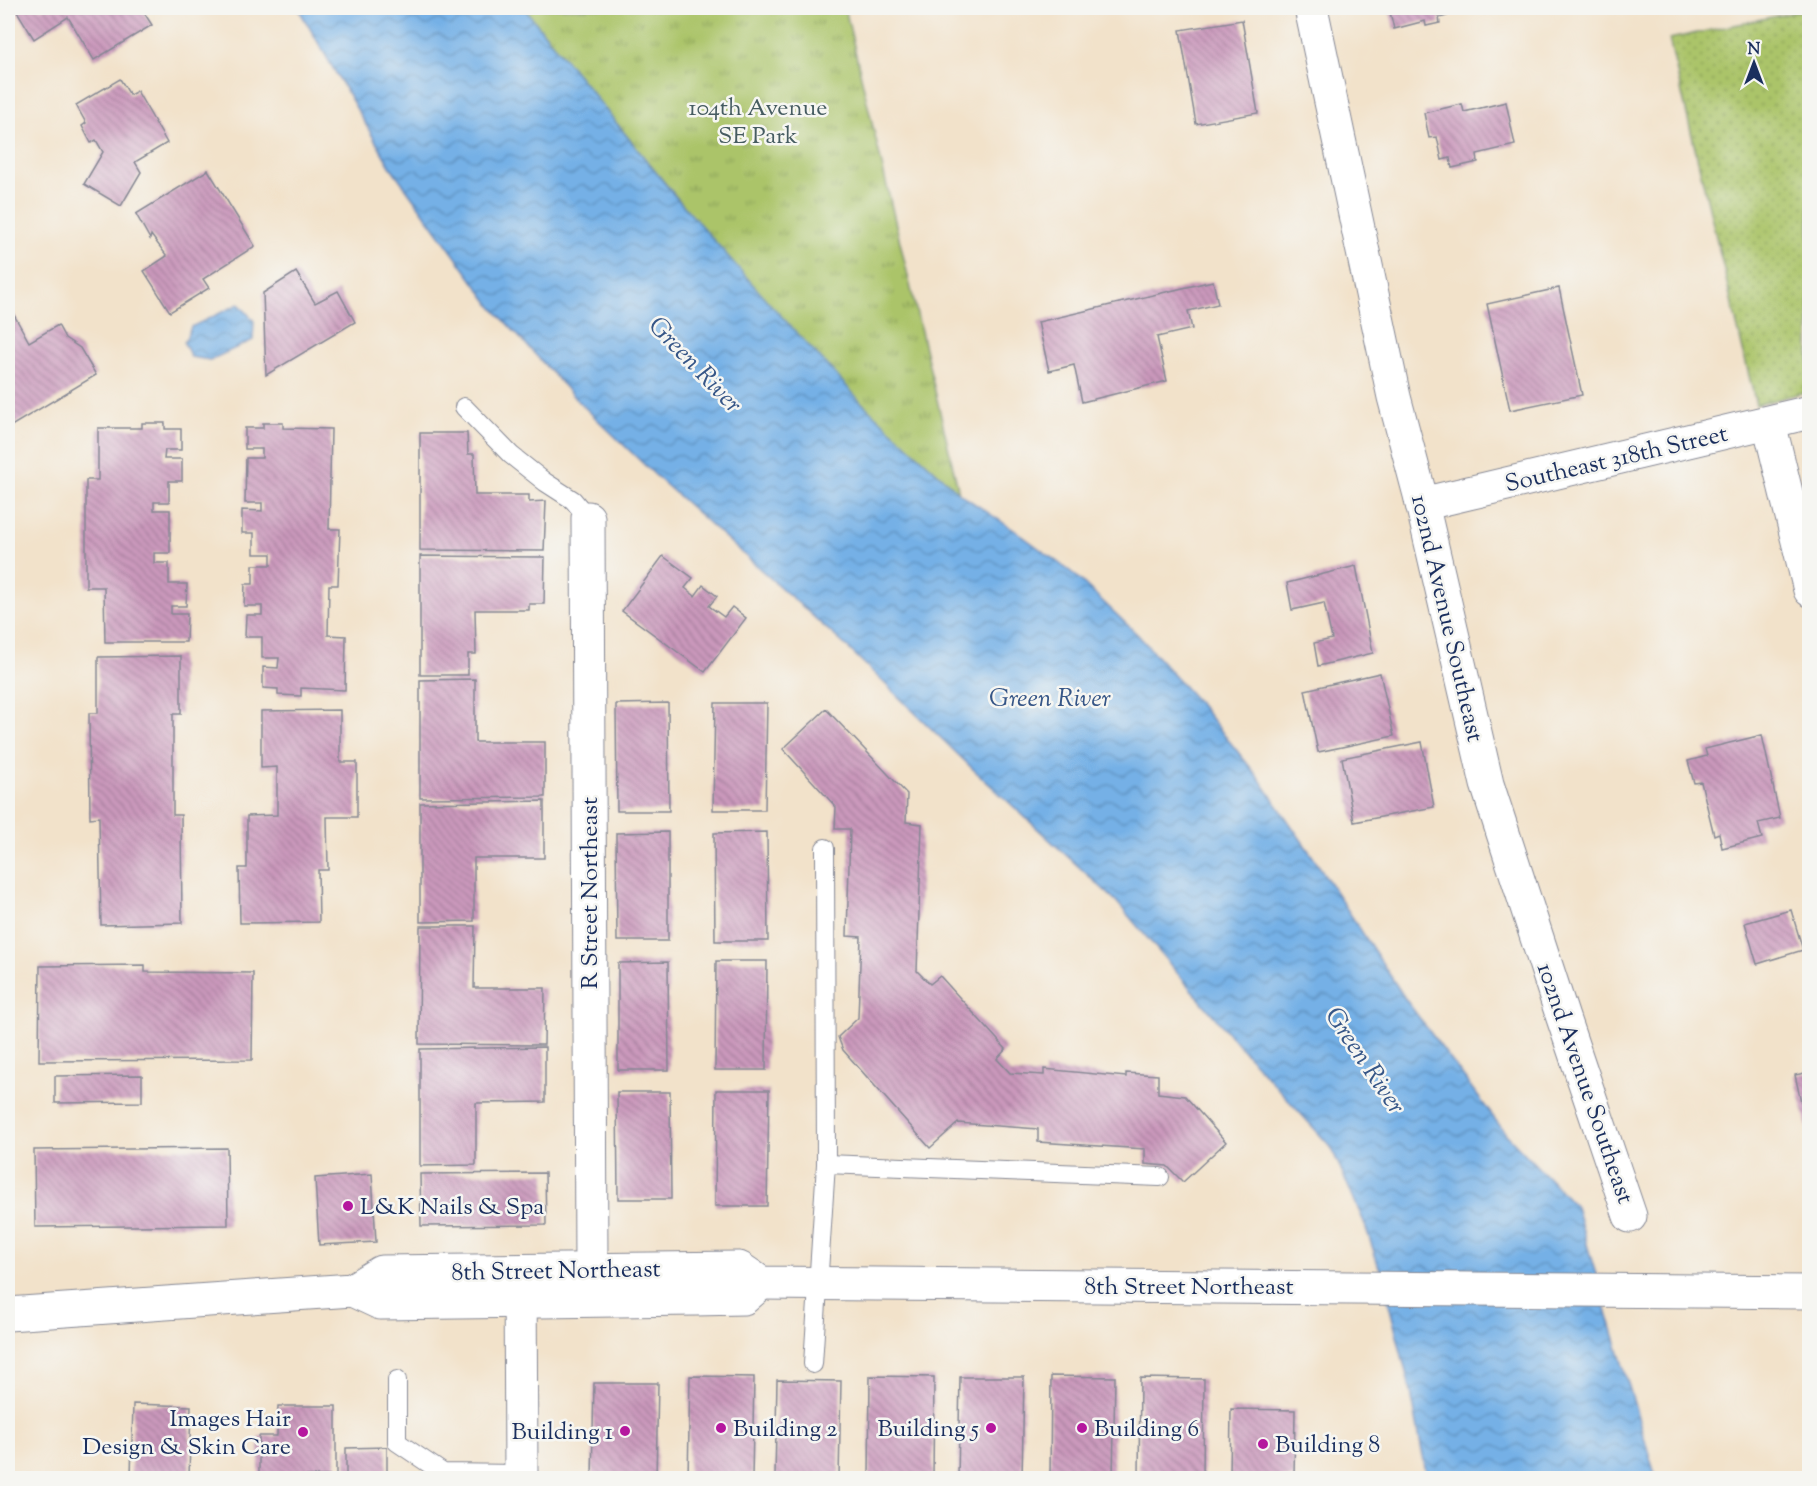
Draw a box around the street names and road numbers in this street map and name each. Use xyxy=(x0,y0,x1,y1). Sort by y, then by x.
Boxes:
street label: Southeast 318th Street xyxy=(1502,418,1731,502)
street label: 102nd Avenue Southeast xyxy=(1401,491,1491,745)
street label: R Street Northeast xyxy=(574,797,608,989)
street label: 102nd Avenue Southeast xyxy=(1527,959,1641,1209)
street label: 8th Street Northeast xyxy=(451,1253,661,1291)
street label: 8th Street Northeast xyxy=(1084,1271,1294,1305)

